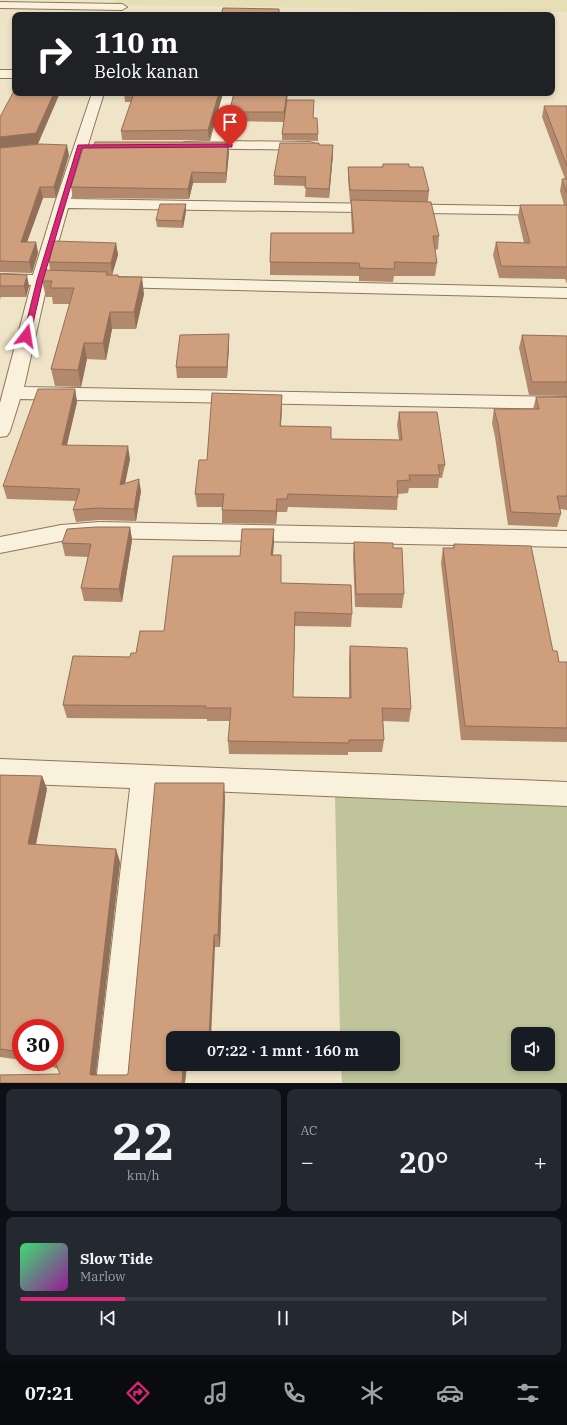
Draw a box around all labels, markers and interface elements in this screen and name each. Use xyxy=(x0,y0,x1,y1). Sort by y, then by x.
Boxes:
text: 110 m xyxy=(94,24,178,61)
icon: right xyxy=(28,28,80,80)
text: Belok kanan xyxy=(94,60,199,83)
pin xyxy=(213,105,247,146)
icon: arrive xyxy=(219,111,241,133)
position arrow xyxy=(5,315,47,357)
speed limit sign: 30 xyxy=(12,1019,64,1071)
map controls xyxy=(511,1027,555,1071)
button: sound xyxy=(511,1027,555,1071)
text: 07:22 · 1 mnt · 160 m xyxy=(207,1041,359,1060)
text: 22 xyxy=(112,1107,174,1174)
text: AC xyxy=(301,1122,318,1139)
text: 20° xyxy=(399,1142,449,1181)
text: − xyxy=(301,1147,314,1176)
text: + xyxy=(534,1147,547,1176)
text: km/h xyxy=(127,1167,160,1184)
text: Slow Tide xyxy=(80,1249,153,1268)
text: Marlow xyxy=(80,1268,125,1285)
icon: previous xyxy=(97,1307,119,1329)
icon: pause xyxy=(272,1307,294,1329)
icon: next xyxy=(448,1307,470,1329)
icon: directions xyxy=(124,1379,152,1407)
icon: music xyxy=(202,1379,230,1407)
icon: phone xyxy=(280,1379,308,1407)
icon: climate xyxy=(358,1379,386,1407)
icon: car xyxy=(436,1379,464,1407)
icon: filters xyxy=(514,1379,542,1407)
text: 07:21 xyxy=(25,1382,74,1405)

